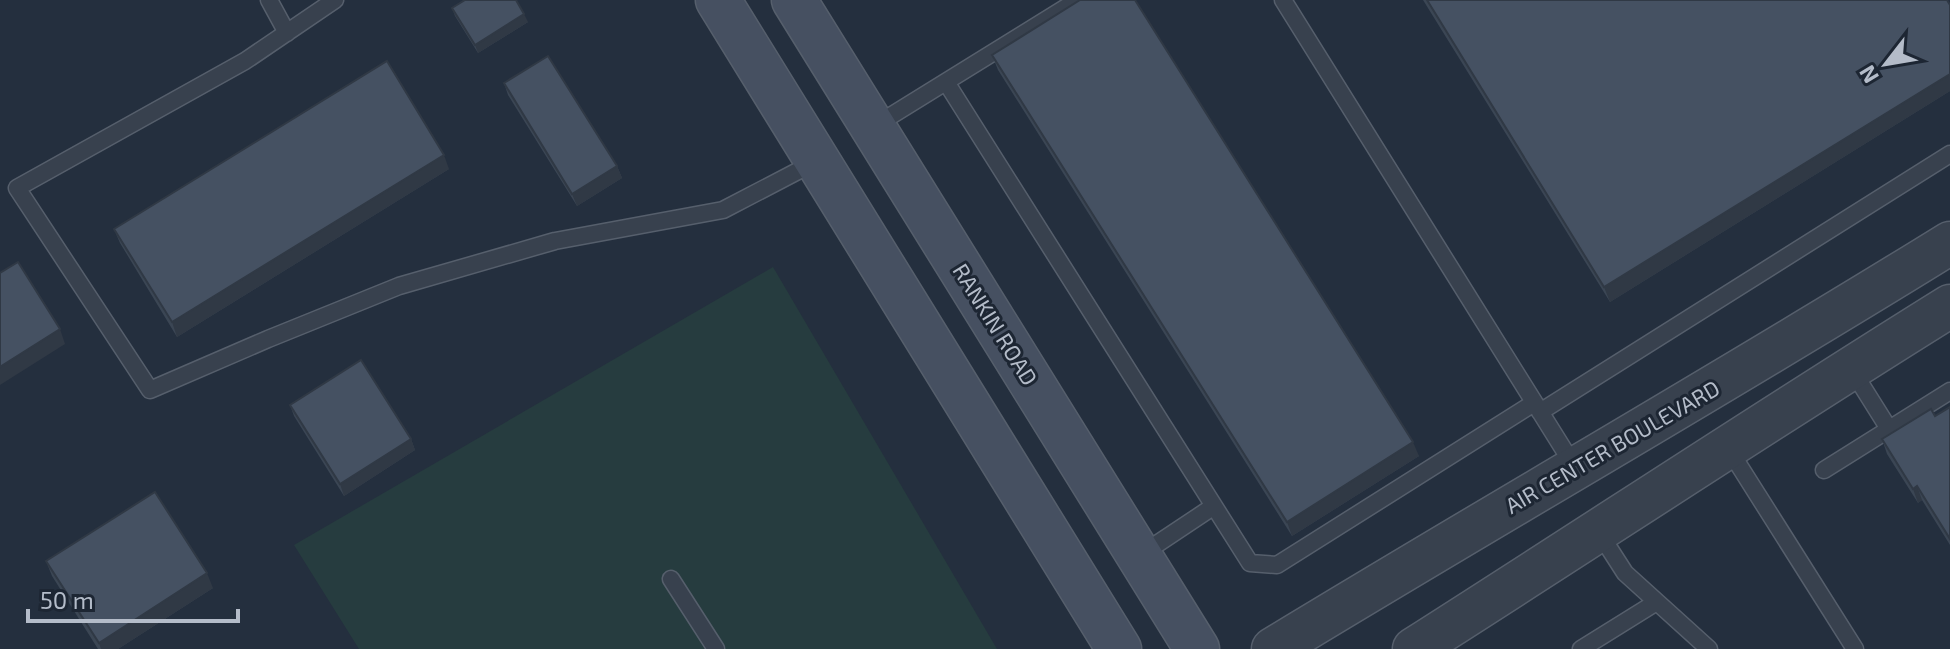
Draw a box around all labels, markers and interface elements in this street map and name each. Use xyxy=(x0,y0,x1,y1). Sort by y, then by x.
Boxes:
north arrow xyxy=(1846,24,1926,104)
text: N xyxy=(1853,61,1883,88)
street label: RANKIN ROAD xyxy=(948,258,1044,390)
street label: AIR CENTER BOULEVARD xyxy=(1500,374,1724,518)
scale bar xyxy=(28,573,238,623)
text: 50 m xyxy=(40,585,94,614)

